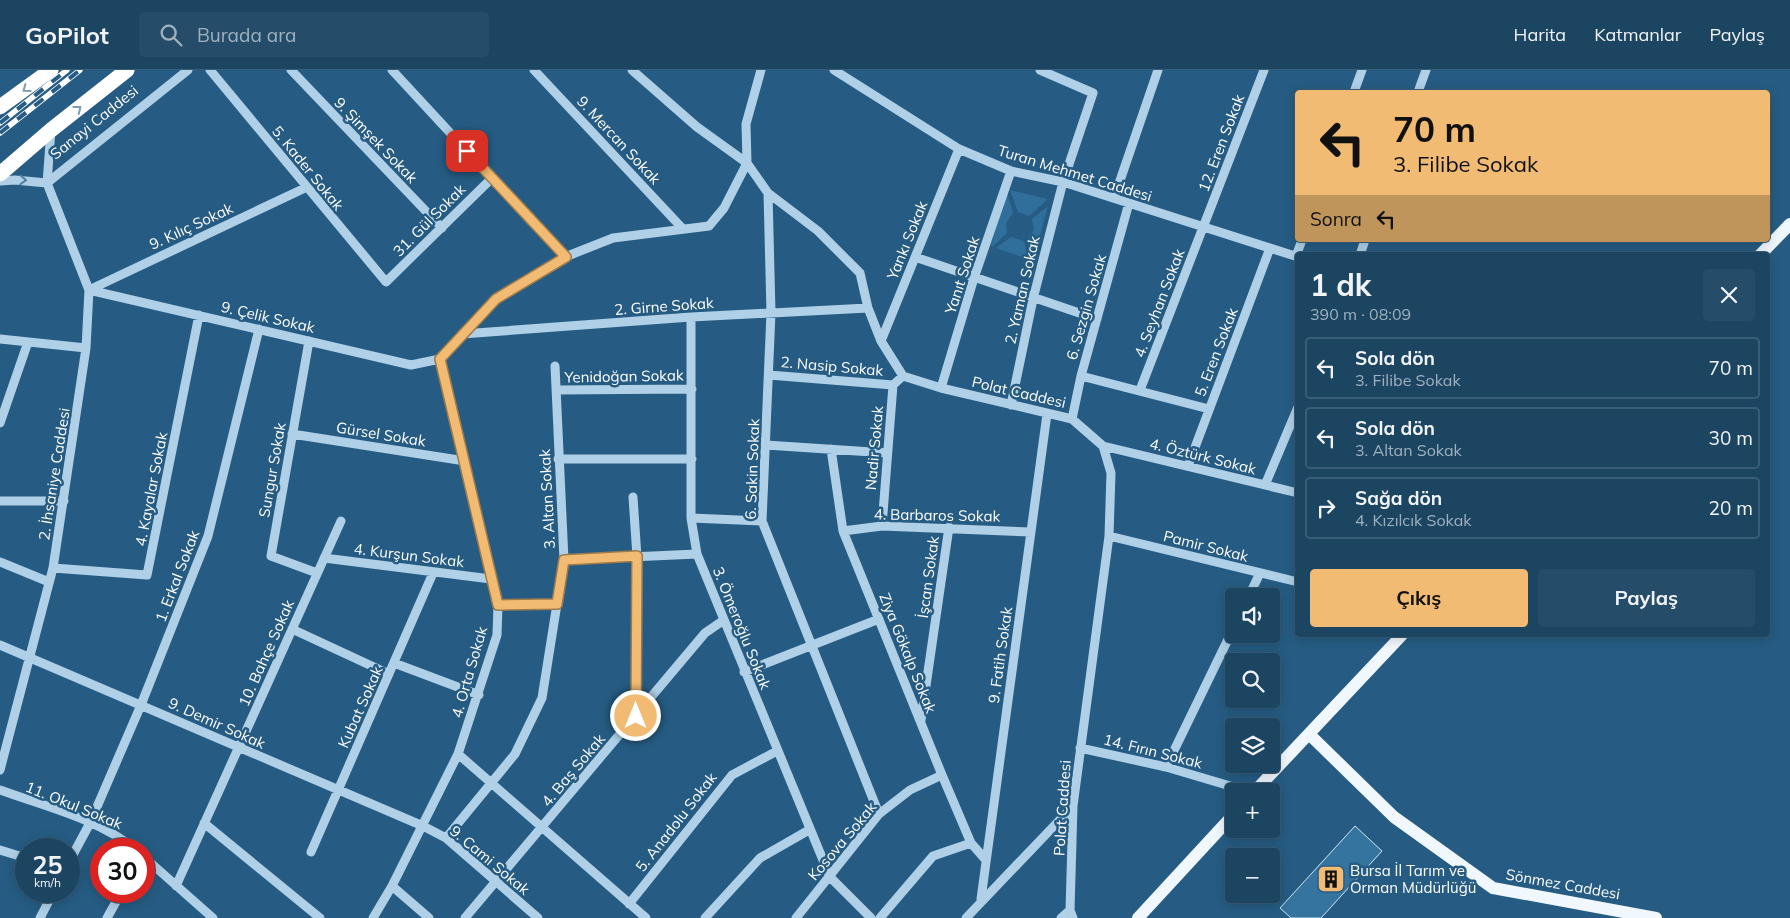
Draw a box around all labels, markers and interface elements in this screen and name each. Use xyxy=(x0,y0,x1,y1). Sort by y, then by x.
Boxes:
search box xyxy=(139,12,489,57)
text: GoPilot xyxy=(25,20,109,50)
icon: search xyxy=(157,21,185,49)
text: Burada ara xyxy=(197,23,296,47)
text: Harita xyxy=(1514,23,1566,46)
text: Katmanlar xyxy=(1594,23,1681,46)
text: Paylaş xyxy=(1709,23,1765,46)
street label: Sanayi Caddesi xyxy=(46,81,142,163)
one-way arrow xyxy=(22,82,31,92)
street label: 12. Eren Sokak xyxy=(1194,91,1248,194)
street label: 9. Mercan Sokak xyxy=(573,92,665,188)
street label: 9. Şimşek Sokak xyxy=(330,93,422,187)
one-way arrow xyxy=(72,106,81,114)
text: 70 m xyxy=(1393,107,1476,151)
icon: left xyxy=(1310,110,1375,175)
street label: 5. Kader Sokak xyxy=(268,122,348,214)
pin xyxy=(446,130,488,172)
icon: arrive xyxy=(453,137,481,165)
street label: Turan Mehmet Caddesi xyxy=(996,140,1154,206)
text: 3. Filibe Sokak xyxy=(1393,150,1538,178)
one-way arrow xyxy=(20,175,28,186)
street label: 31. Gül Sokak xyxy=(389,180,469,260)
street label: 9. Kılıç Sokak xyxy=(146,198,236,254)
street label: Yankı Sokak xyxy=(882,198,932,283)
icon: left xyxy=(1372,205,1400,233)
text: Sonra xyxy=(1310,207,1362,231)
street label: Yanıt Sokak xyxy=(940,233,984,317)
street label: 2. Yaman Sokak xyxy=(1000,234,1044,346)
street label: 4. Seyhan Sokak xyxy=(1130,246,1188,360)
street label: 6. Sezgin Sokak xyxy=(1062,252,1110,362)
text: 1 dk xyxy=(1310,266,1371,304)
button: close xyxy=(1703,269,1755,321)
street label: 2. Girne Sokak xyxy=(614,293,715,319)
street label: 9. Çelik Sokak xyxy=(219,297,317,337)
text: 390 m · 08:09 xyxy=(1310,304,1411,324)
street label: 5. Eren Sokak xyxy=(1190,305,1242,399)
text: Sola dön xyxy=(1355,346,1435,370)
street label: 2. Nasip Sokak xyxy=(780,352,884,380)
icon: left xyxy=(1312,354,1340,382)
text: 70 m xyxy=(1709,356,1753,380)
street label: Yenidoğan Sokak xyxy=(563,365,684,387)
text: 3. Filibe Sokak xyxy=(1355,370,1461,390)
street label: Polat Caddesi xyxy=(970,372,1068,412)
street label: Nadir Sokak xyxy=(861,405,887,491)
street label: 2. İhsaniye Caddesi xyxy=(34,406,74,542)
text: Sola dön xyxy=(1355,416,1435,440)
street label: Gürsel Sokak xyxy=(335,418,427,450)
street label: 6. Sakin Sokak xyxy=(741,418,763,520)
street label: Sungur Sokak xyxy=(254,421,290,519)
icon: left xyxy=(1312,424,1340,452)
text: 30 m xyxy=(1709,426,1753,450)
street label: 4. Kayalar Sokak xyxy=(131,430,171,548)
street label: 4. Öztürk Sokak xyxy=(1148,434,1258,478)
text: 3. Altan Sokak xyxy=(1355,440,1462,460)
street label: 3. Altan Sokak xyxy=(535,448,559,550)
text: Sağa dön xyxy=(1355,486,1442,510)
icon: right xyxy=(1312,494,1340,522)
text: 20 m xyxy=(1709,496,1753,520)
street label: 4. Barbaros Sokak xyxy=(874,504,1001,526)
text: 4. Kızılcık Sokak xyxy=(1355,510,1472,530)
street label: Pamir Sokak xyxy=(1162,526,1251,566)
street label: 1. Erkal Sokak xyxy=(151,527,203,625)
street label: İşcan Sokak xyxy=(913,534,943,619)
street label: 4. Kurşun Sokak xyxy=(353,539,465,571)
street label: 3. Ömeroğlu Sokak xyxy=(709,564,775,692)
button: Çıkış xyxy=(1310,569,1528,627)
button: Paylaş xyxy=(1538,569,1755,627)
map controls xyxy=(1225,588,1280,903)
button: sound xyxy=(1225,588,1280,643)
street label: Ziya Gökalp Sokak xyxy=(875,590,941,716)
street label: 10. Bahçe Sokak xyxy=(234,596,298,709)
street label: 9. Fatih Sokak xyxy=(984,605,1016,705)
street label: 4. Orta Sokak xyxy=(447,624,491,720)
button: search xyxy=(1225,653,1280,708)
street label: Kubat Sokak xyxy=(334,663,387,751)
position arrow xyxy=(609,689,661,741)
street label: 9. Demir Sokak xyxy=(166,693,269,753)
button: layers xyxy=(1225,718,1280,773)
street label: 4. Baş Sokak xyxy=(537,730,609,810)
street label: 14. Fırın Sokak xyxy=(1102,730,1205,773)
street label: Polat Caddesi xyxy=(1049,759,1075,857)
street label: 5. Anadolu Sokak xyxy=(631,768,721,876)
street label: 11. Okul Sokak xyxy=(23,777,126,833)
button: + xyxy=(1225,783,1280,838)
street label: Kosova Sokak xyxy=(804,798,881,884)
street label: 9. Cami Sokak xyxy=(446,821,534,899)
speed limit sign: 30 xyxy=(90,838,155,903)
button: − xyxy=(1225,848,1280,903)
text: 25 xyxy=(32,849,63,880)
place label: Bursa İl Tarım ve Orman Müdürlüğü xyxy=(1350,861,1476,897)
building icon: Bursa İl Tarım ve Orman Müdürlüğü xyxy=(1316,864,1346,894)
street label: Sönmez Caddesi xyxy=(1504,865,1622,903)
text: km/h xyxy=(34,875,61,890)

